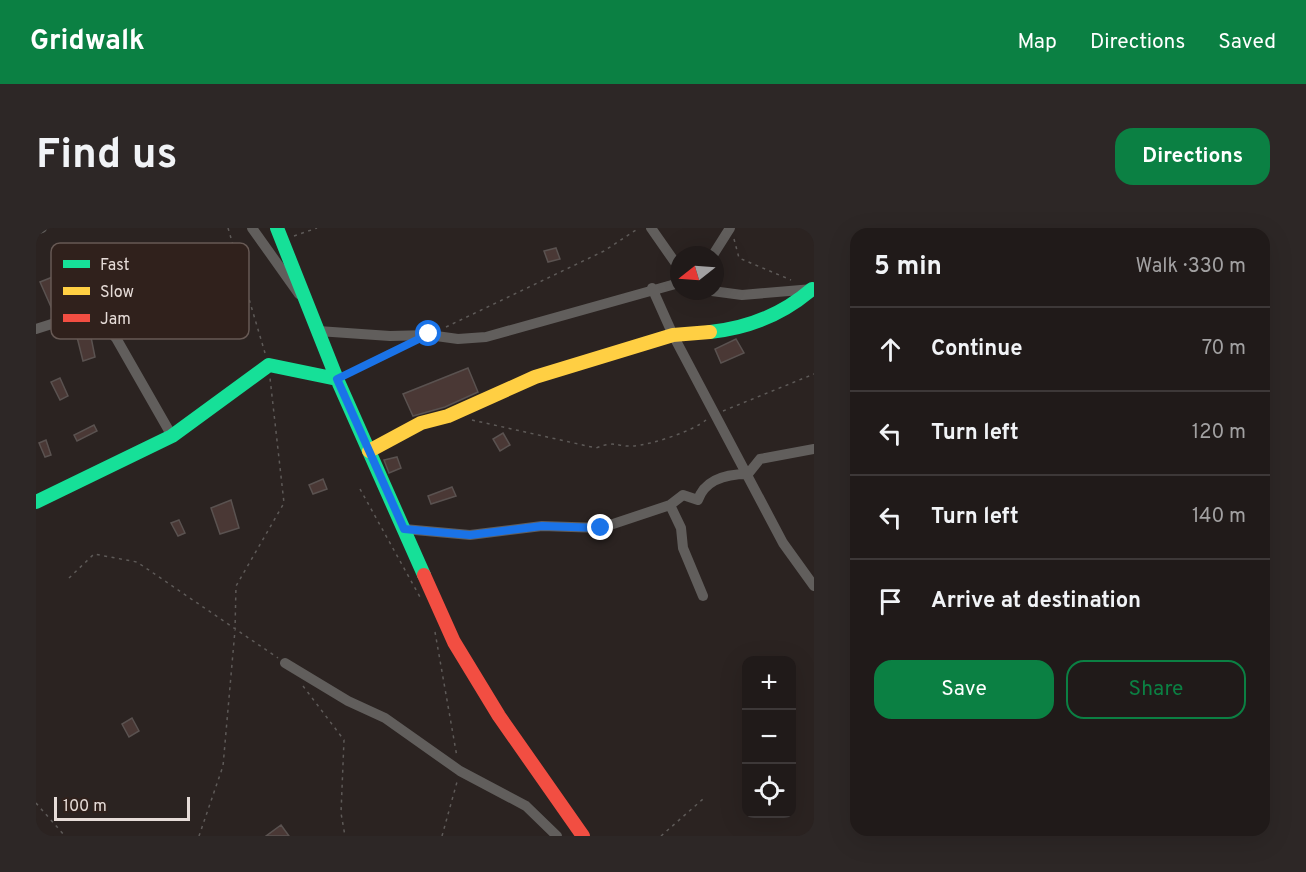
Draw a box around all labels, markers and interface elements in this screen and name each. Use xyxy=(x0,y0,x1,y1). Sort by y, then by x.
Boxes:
text: Gridwalk xyxy=(30,24,145,60)
text: Map xyxy=(1017,29,1057,56)
text: Directions xyxy=(1090,29,1185,56)
text: Saved xyxy=(1218,29,1276,56)
button: Directions xyxy=(1115,128,1270,185)
text: Find us xyxy=(36,130,177,183)
legend xyxy=(51,243,249,339)
north arrow xyxy=(670,246,724,300)
text: 5 min xyxy=(874,251,942,284)
text: Walk · 330 m xyxy=(1136,254,1246,280)
text: Fast xyxy=(100,256,130,276)
text: Slow xyxy=(100,283,134,303)
text: Jam xyxy=(100,310,131,330)
route start xyxy=(415,320,441,346)
icon: ahead xyxy=(874,333,907,366)
text: Continue xyxy=(931,336,1022,363)
text: 70 m xyxy=(1202,336,1246,362)
icon: left xyxy=(874,417,907,450)
text: Turn left xyxy=(931,420,1019,447)
text: 120 m xyxy=(1192,420,1246,446)
icon: left xyxy=(874,501,907,534)
text: Turn left xyxy=(931,504,1019,531)
text: 140 m xyxy=(1192,504,1246,530)
route end xyxy=(587,514,613,540)
icon: arrive xyxy=(874,585,907,618)
text: Arrive at destination xyxy=(931,588,1141,615)
map controls xyxy=(742,656,796,818)
button: + xyxy=(742,656,796,710)
button: Save xyxy=(874,660,1054,719)
button: Share xyxy=(1066,660,1246,719)
button: − xyxy=(742,710,796,764)
button: locate xyxy=(742,764,796,818)
scale bar xyxy=(54,794,190,822)
text: 100 m xyxy=(63,797,107,817)

